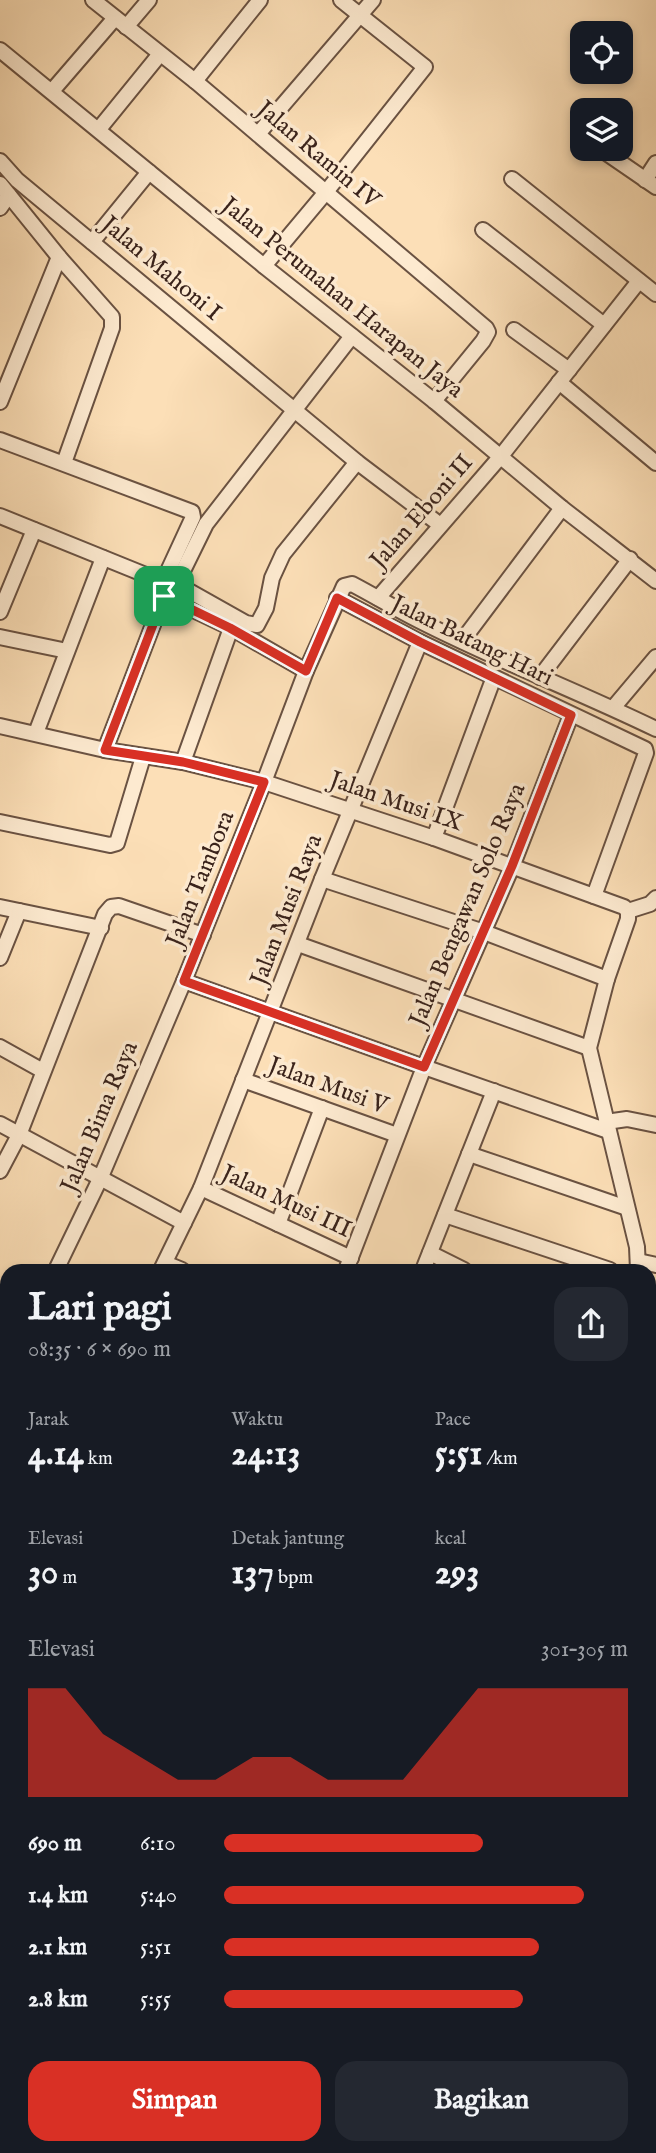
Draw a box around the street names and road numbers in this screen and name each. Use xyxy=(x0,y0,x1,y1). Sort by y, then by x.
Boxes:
street label: Jalan Ramin IV xyxy=(248,92,387,217)
street label: Jalan Perumahan Harapan Jaya xyxy=(212,189,470,406)
street label: Jalan Mahoni I xyxy=(92,208,228,328)
street label: Jalan Eboni II xyxy=(362,448,480,578)
street label: Jalan Batang Hari xyxy=(383,587,558,694)
street label: Jalan Musi IX xyxy=(322,764,467,839)
street label: Jalan Bengawan Solo Raya xyxy=(401,778,534,1034)
street label: Jalan Tambora xyxy=(159,806,243,954)
street label: Jalan Musi Raya xyxy=(243,829,330,993)
street label: Jalan Bima Raya xyxy=(53,1036,146,1200)
street label: Jalan Musi V xyxy=(261,1049,393,1122)
street label: Jalan Musi III xyxy=(213,1157,356,1246)

